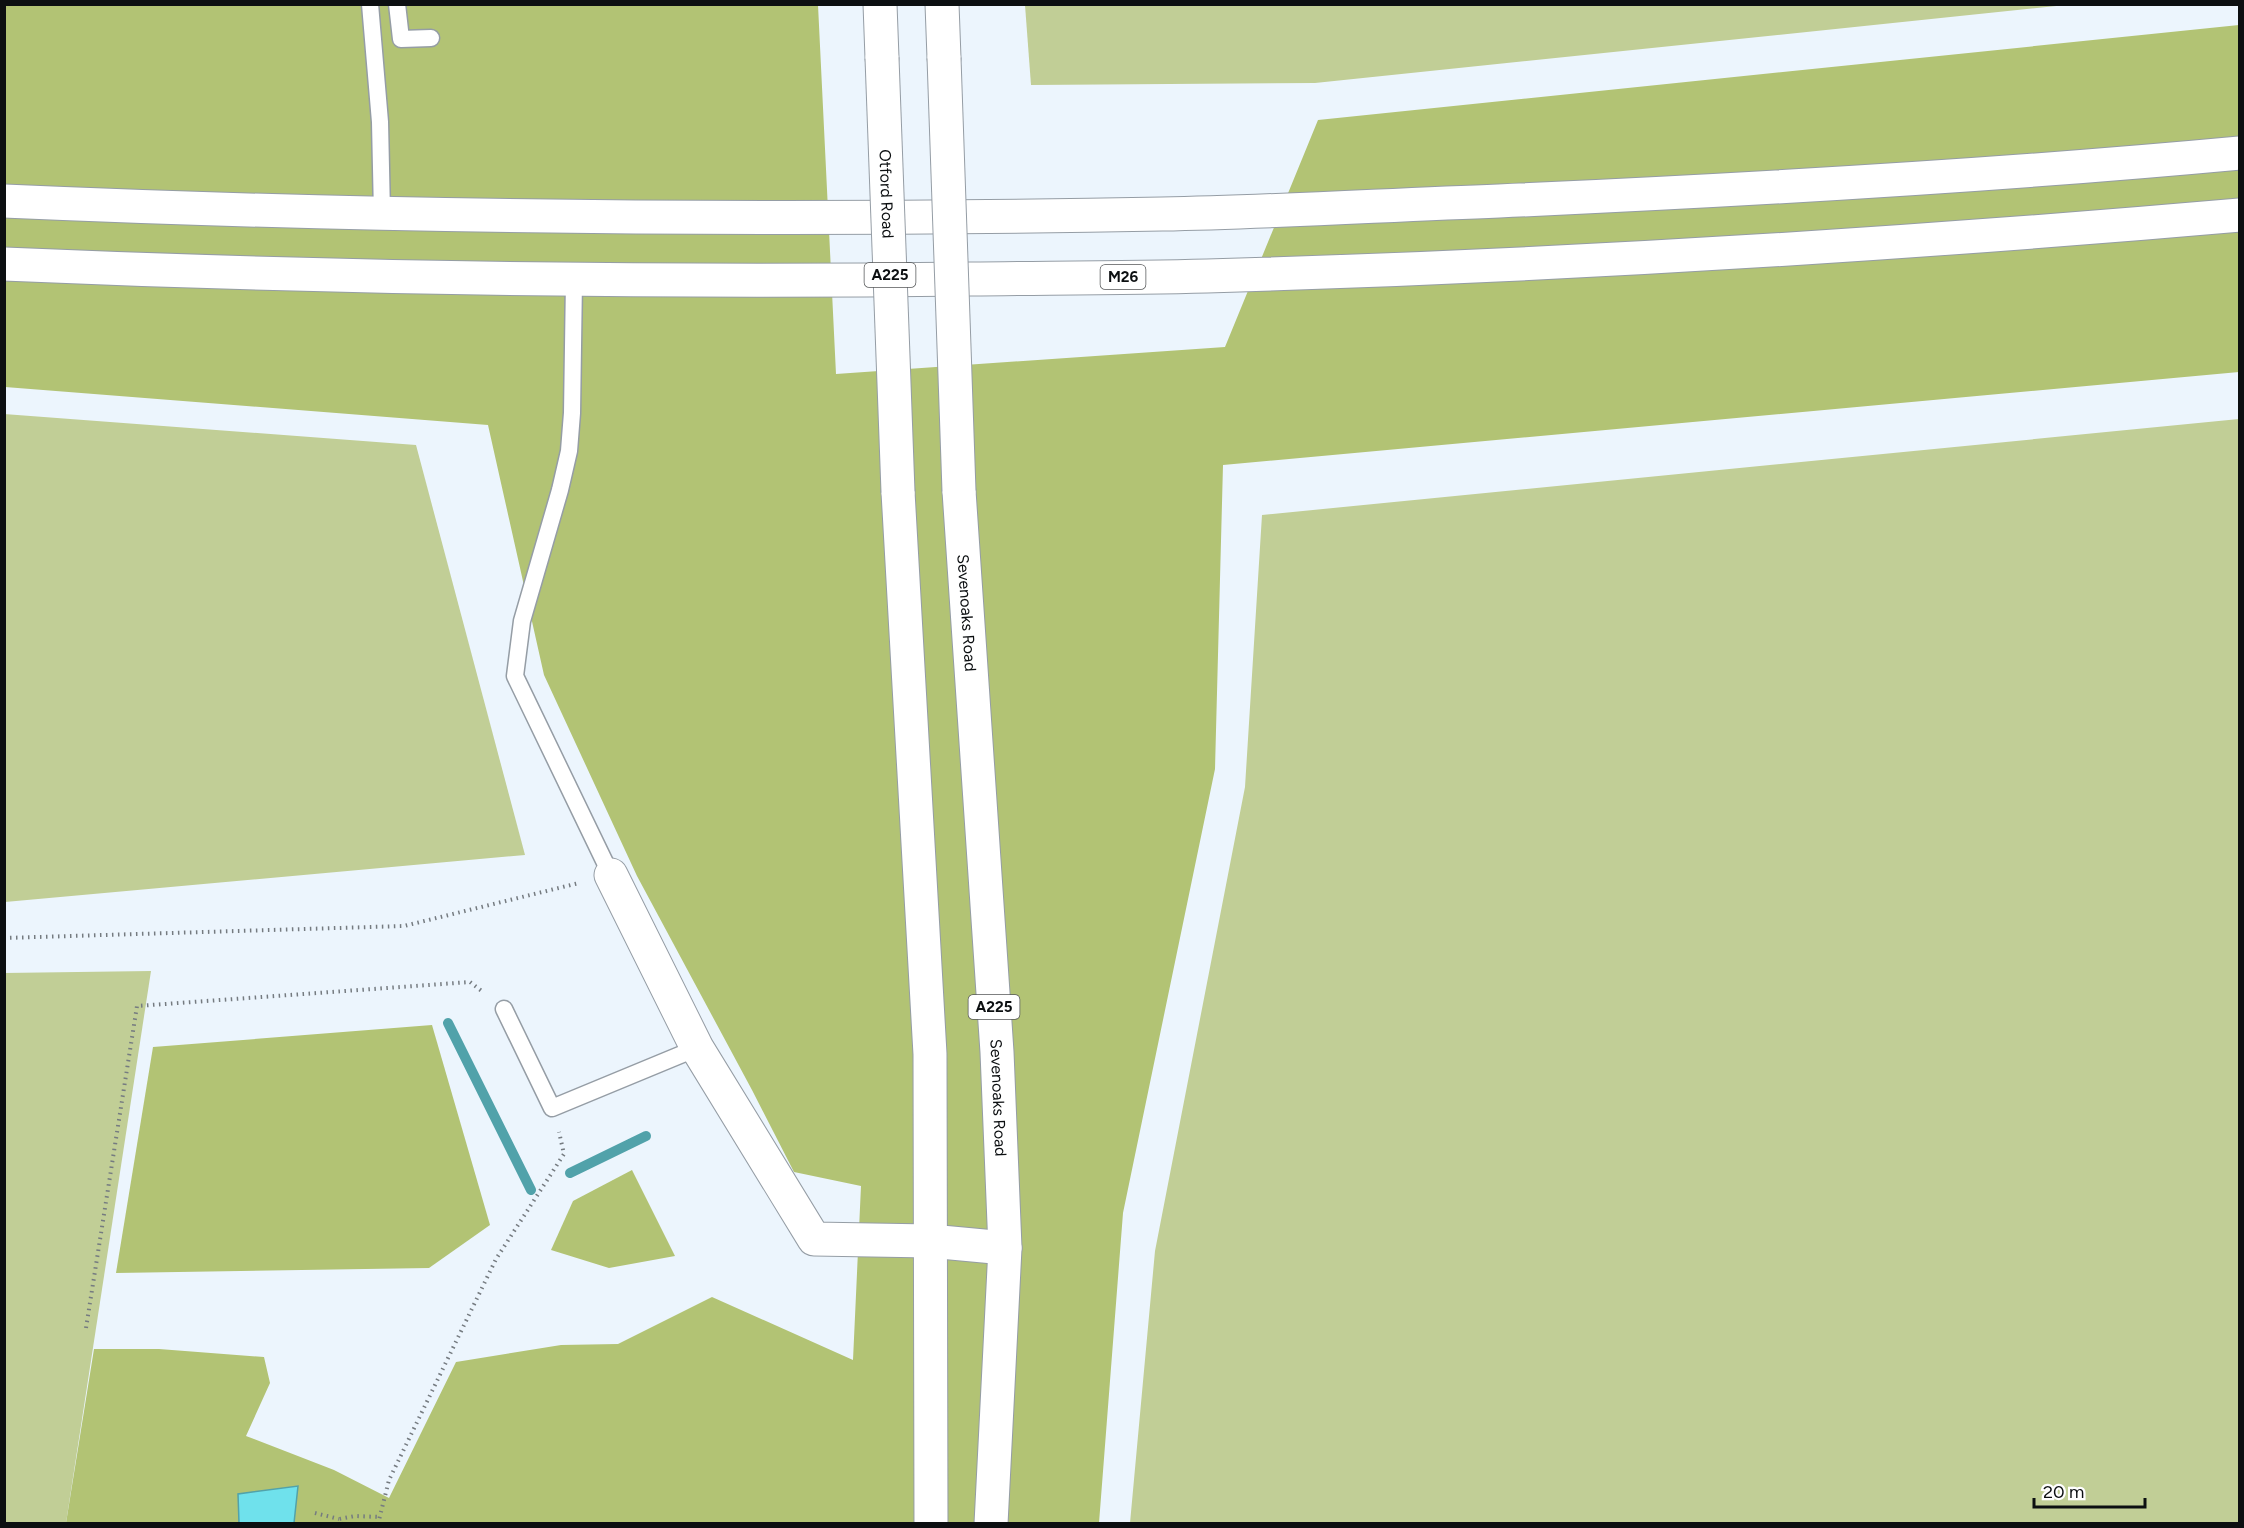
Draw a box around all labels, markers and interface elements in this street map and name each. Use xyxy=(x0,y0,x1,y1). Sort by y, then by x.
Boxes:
street label: Otford Road xyxy=(875,149,898,239)
road number: A225 xyxy=(864,263,916,287)
road number: M26 xyxy=(1100,265,1146,289)
street label: Sevenoaks Road xyxy=(953,553,980,672)
road number: A225 xyxy=(968,995,1020,1019)
street label: Sevenoaks Road xyxy=(986,1038,1010,1157)
scale bar xyxy=(2034,1471,2145,1509)
text: 20 m xyxy=(2043,1481,2084,1503)

